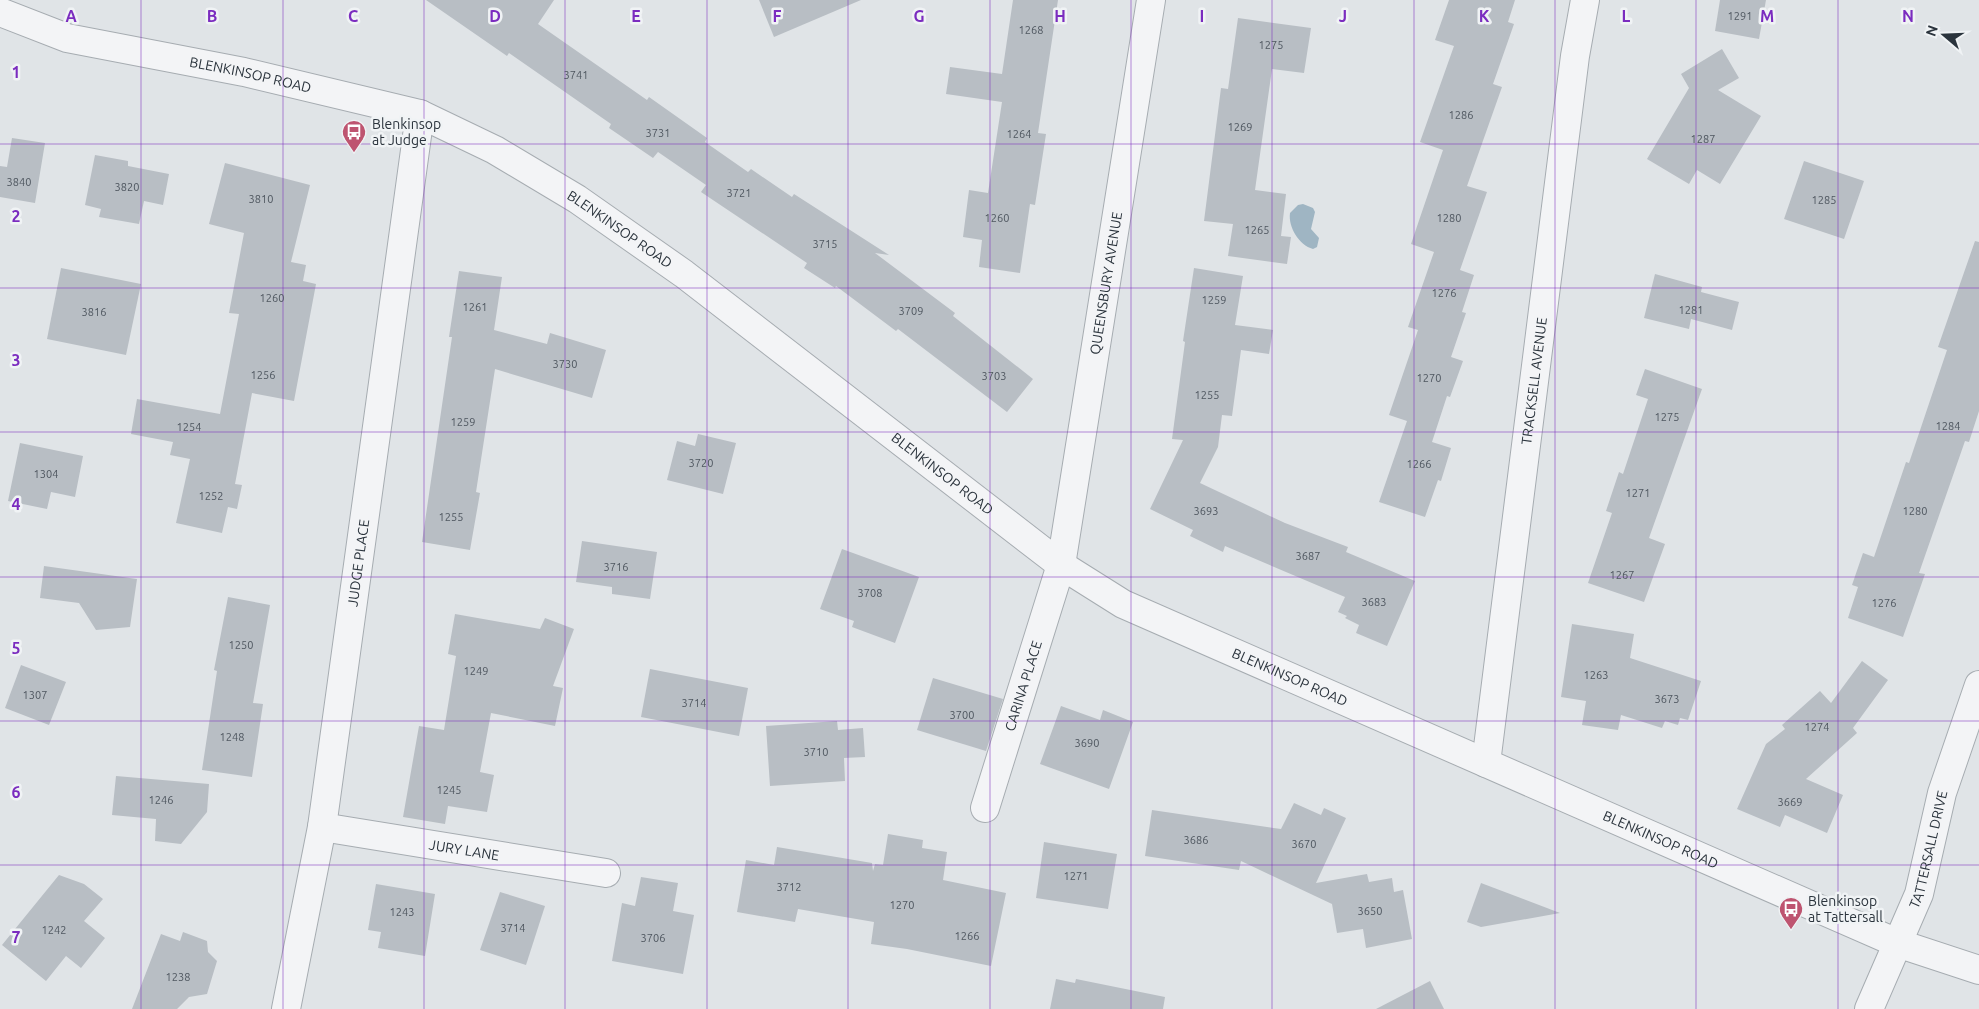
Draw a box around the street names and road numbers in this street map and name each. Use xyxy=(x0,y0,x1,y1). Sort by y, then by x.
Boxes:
street label: BLENKINSOP ROAD xyxy=(188,54,313,96)
street label: BLENKINSOP ROAD xyxy=(564,187,675,271)
street label: QUEENSBURY AVENUE xyxy=(1087,210,1125,356)
street label: TRACKSELL AVENUE xyxy=(1518,316,1550,446)
street label: BLENKINSOP ROAD xyxy=(888,429,997,518)
street label: JUDGE PLACE xyxy=(344,518,372,608)
street label: CARINA PLACE xyxy=(1002,638,1045,733)
street label: BLENKINSOP ROAD xyxy=(1230,645,1350,709)
street label: TATTERSALL DRIVE xyxy=(1906,789,1950,911)
street label: BLENKINSOP ROAD xyxy=(1601,807,1721,872)
street label: JURY LANE xyxy=(428,836,501,864)

